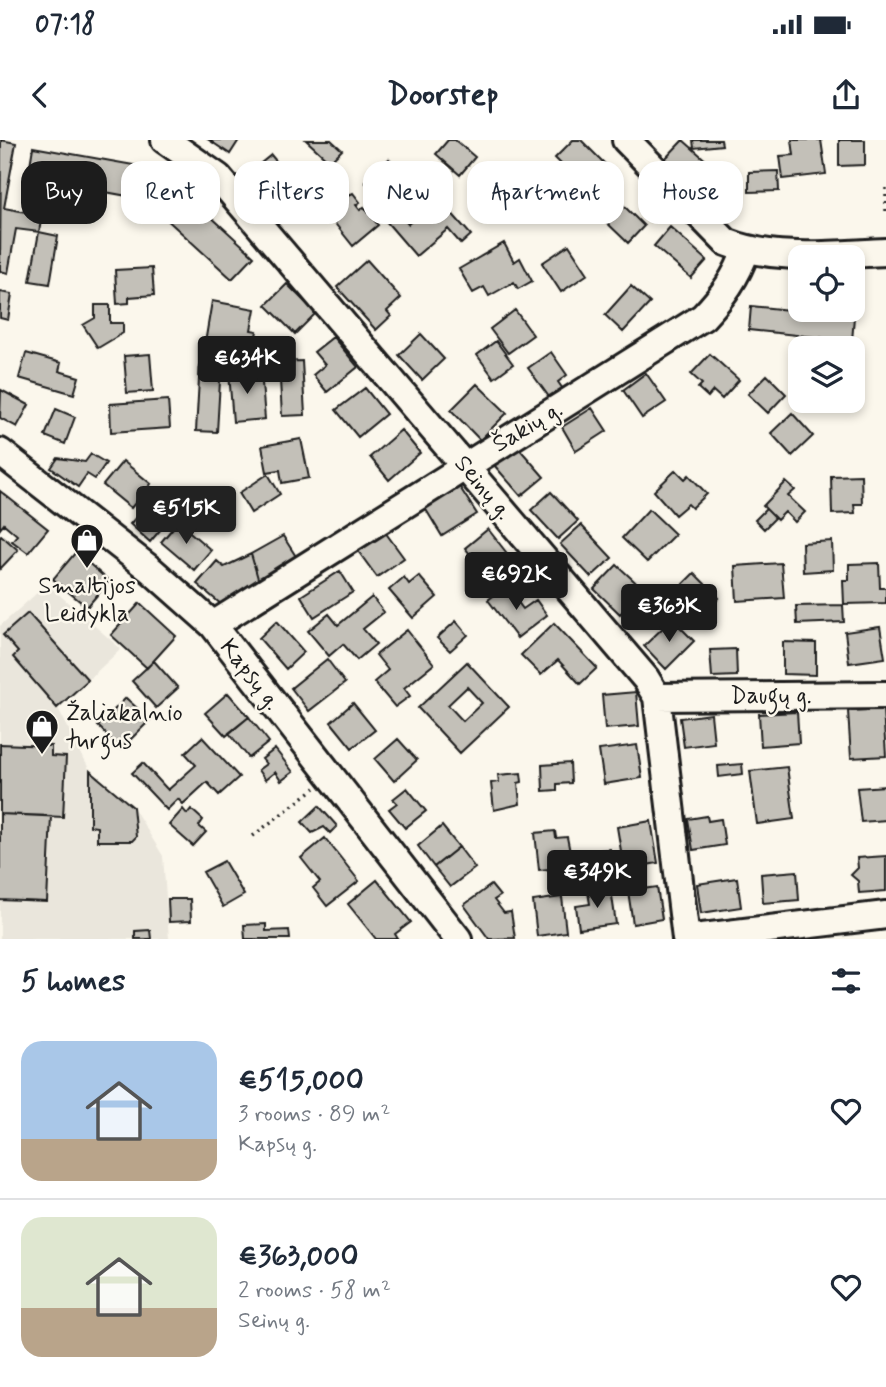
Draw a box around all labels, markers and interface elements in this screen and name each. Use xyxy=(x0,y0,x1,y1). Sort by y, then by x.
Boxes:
text: 07:18 xyxy=(35,8,95,42)
text: Doorstep xyxy=(387,74,499,116)
icon: back xyxy=(21,76,59,114)
icon: share xyxy=(827,76,865,114)
chip: Buy xyxy=(21,161,107,224)
chip: Rent xyxy=(121,161,220,224)
chip: Filters xyxy=(234,161,349,224)
chip: New xyxy=(363,161,453,224)
chip: Apartment xyxy=(467,161,624,224)
chip: House xyxy=(638,161,743,224)
map controls xyxy=(788,245,865,413)
button: locate xyxy=(788,245,865,322)
pin: €634K xyxy=(198,336,296,396)
button: layers xyxy=(788,336,865,413)
text: €634K xyxy=(214,344,280,374)
street label: Šakių g. xyxy=(487,394,569,460)
street label: Seinų g. xyxy=(447,449,519,527)
pin: €515K xyxy=(137,486,235,546)
text: €515K xyxy=(152,494,220,524)
shop icon: Smaltijos Leidykla xyxy=(68,521,106,570)
pin: €692K xyxy=(467,552,565,612)
text: €692K xyxy=(481,560,551,590)
place label: Smaltijos Leidykla xyxy=(38,571,136,630)
pin: €363K xyxy=(620,584,718,644)
text: €363K xyxy=(637,592,701,622)
street label: Kapsų g. xyxy=(212,633,287,717)
street label: Daugų g. xyxy=(730,681,812,715)
place label: Žaliakalnio turgus xyxy=(65,698,183,760)
shop icon: Žaliakalnio turgus xyxy=(23,707,61,756)
pin: €349K xyxy=(548,850,646,910)
text: €349K xyxy=(563,858,631,888)
text: 5 homes xyxy=(21,962,126,1001)
icon: filters xyxy=(827,962,865,1000)
text: €515,000 xyxy=(238,1061,364,1100)
icon: home xyxy=(77,1069,161,1153)
icon: heart xyxy=(827,1092,865,1130)
text: 3 rooms · 89 m² xyxy=(238,1100,390,1130)
text: Kapsų g. xyxy=(238,1130,317,1160)
text: €363,000 xyxy=(238,1237,359,1276)
icon: home xyxy=(77,1245,161,1329)
icon: heart xyxy=(827,1268,865,1306)
text: 2 rooms · 58 m² xyxy=(238,1276,391,1306)
text: Seinų g. xyxy=(238,1306,310,1336)

